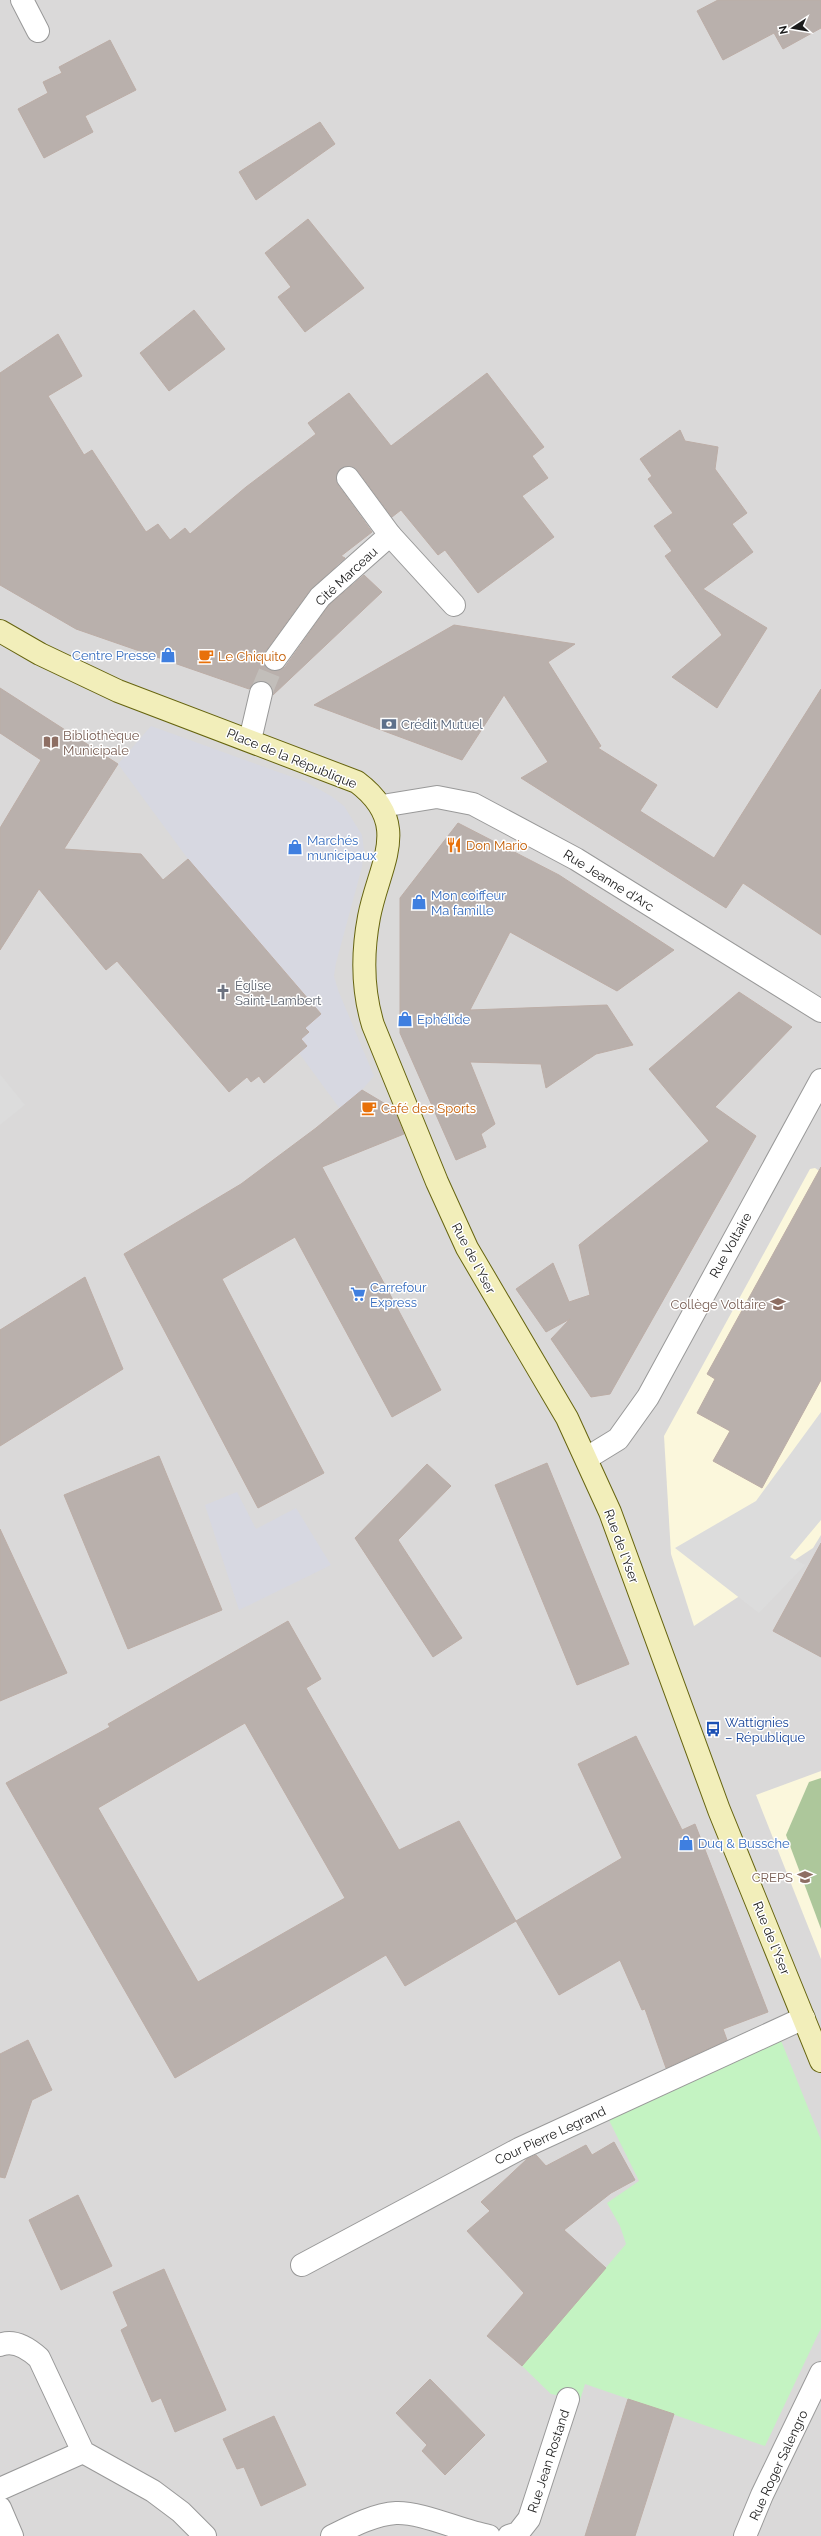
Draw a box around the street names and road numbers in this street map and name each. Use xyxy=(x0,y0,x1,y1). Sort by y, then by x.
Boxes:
street label: Cité Marceau xyxy=(312,544,380,609)
street label: Place de la République xyxy=(225,725,359,792)
street label: Rue Jeanne d'Arc xyxy=(561,847,657,914)
street label: Rue Voltaire xyxy=(706,1210,755,1280)
street label: Rue de l'Yser xyxy=(449,1220,499,1296)
street label: Rue de l'Yser xyxy=(601,1507,642,1586)
street label: Rue de l'Yser xyxy=(750,1899,793,1977)
street label: Cour Pierre Legrand xyxy=(492,2103,608,2168)
street label: Rue Roger Salengro xyxy=(746,2407,811,2523)
street label: Rue Jean Rostand xyxy=(525,2408,572,2515)

